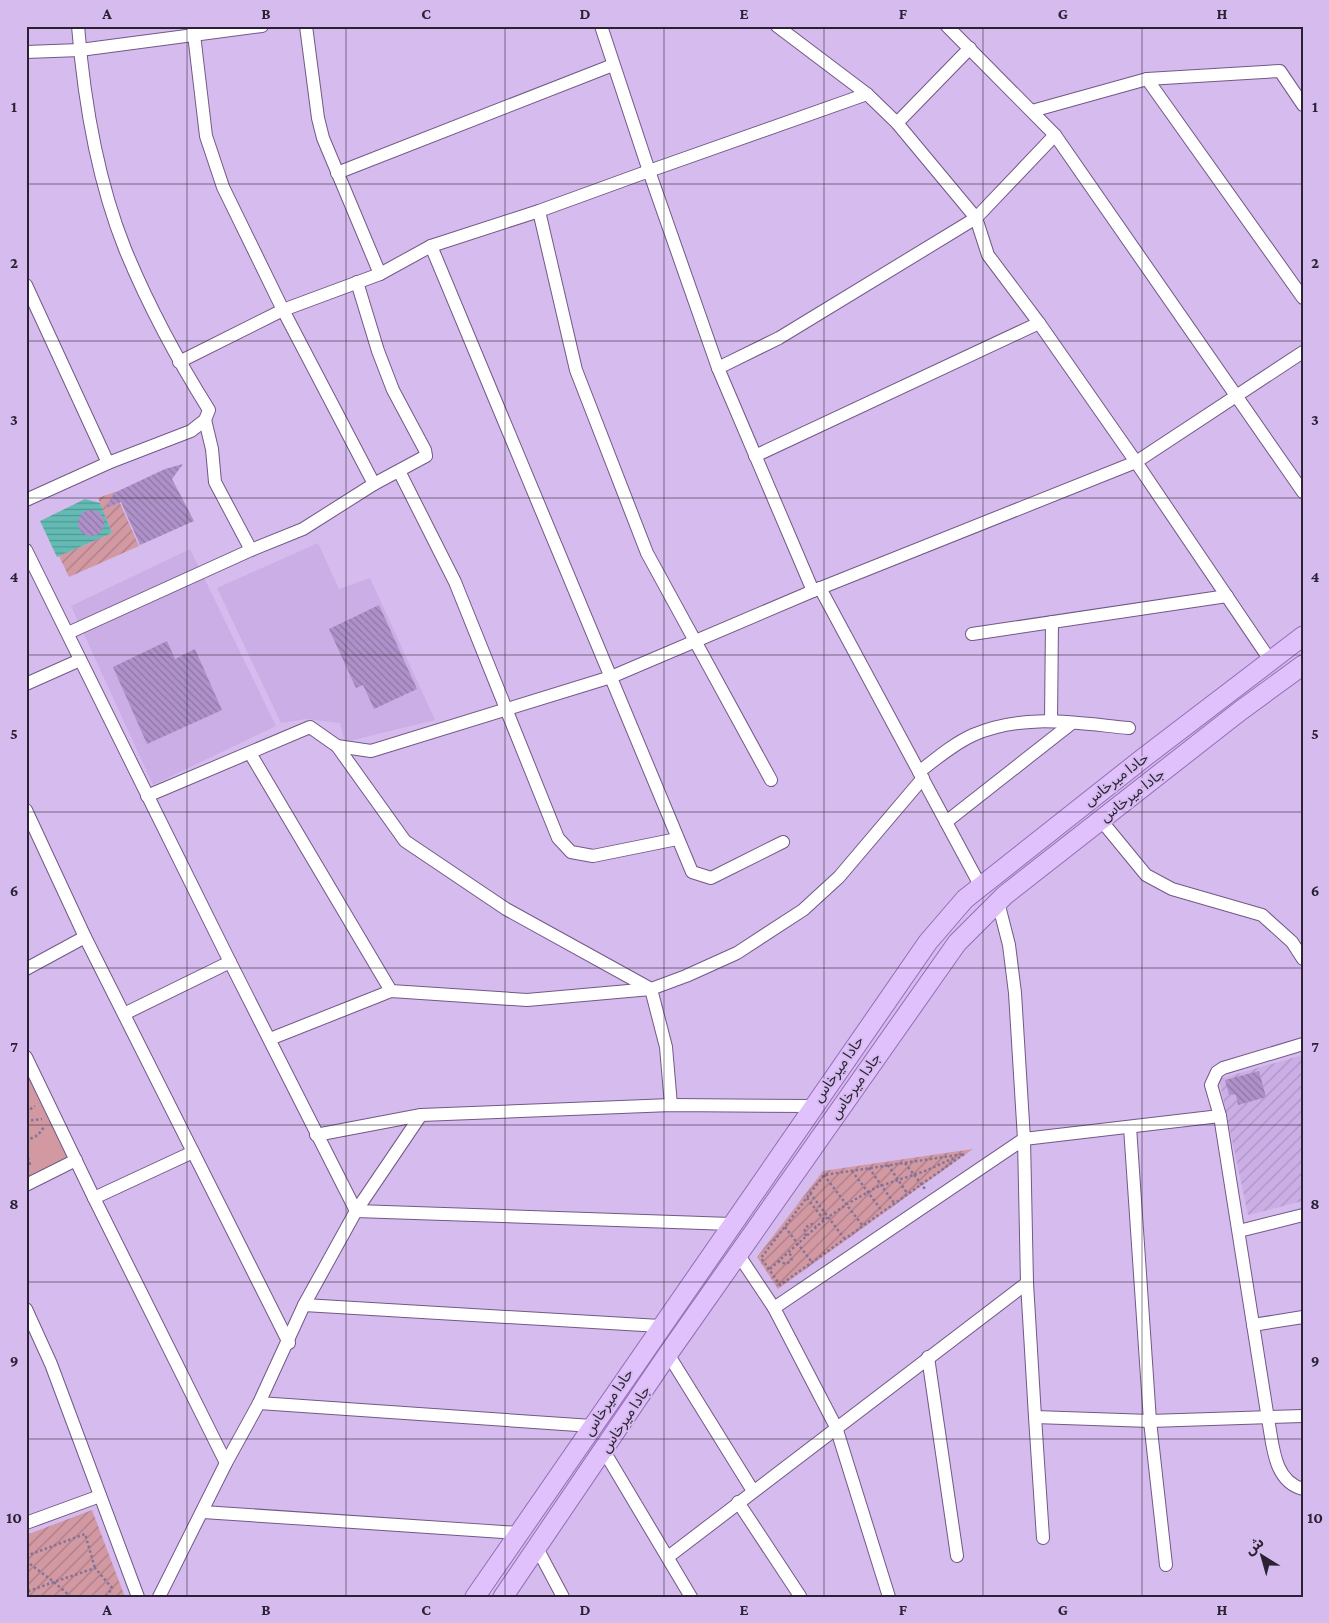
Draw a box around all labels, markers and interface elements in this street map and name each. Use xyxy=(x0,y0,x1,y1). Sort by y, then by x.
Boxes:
text: A xyxy=(101,5,112,22)
text: B xyxy=(261,5,271,22)
text: C xyxy=(421,5,431,22)
text: D xyxy=(579,5,591,22)
text: E xyxy=(739,5,749,22)
text: F xyxy=(899,5,908,22)
text: G xyxy=(1058,5,1068,22)
text: H xyxy=(1217,5,1228,22)
text: 1 xyxy=(11,98,17,115)
text: 1 xyxy=(1312,98,1318,115)
text: 2 xyxy=(10,254,18,271)
text: 2 xyxy=(1311,254,1319,271)
text: 3 xyxy=(10,411,18,428)
text: 3 xyxy=(1311,411,1319,428)
text: 4 xyxy=(10,568,19,585)
text: 4 xyxy=(1311,568,1320,585)
text: 5 xyxy=(10,725,18,742)
text: 5 xyxy=(1311,725,1319,742)
street label: حادا ميرخاس xyxy=(1081,749,1152,810)
street label: جادا ميرخاس xyxy=(1097,765,1168,826)
text: 6 xyxy=(10,882,18,899)
text: 6 xyxy=(1311,882,1319,899)
street label: حادا ميرخاس xyxy=(809,1033,868,1106)
text: 7 xyxy=(10,1038,18,1055)
text: 7 xyxy=(1311,1038,1319,1055)
street label: جادا ميرخاس xyxy=(826,1050,885,1123)
text: 8 xyxy=(9,1195,19,1212)
text: 8 xyxy=(1310,1195,1320,1212)
text: 9 xyxy=(10,1352,18,1369)
text: 9 xyxy=(1311,1352,1319,1369)
street label: حادا ميرخاس xyxy=(580,1366,637,1439)
street label: جادا ميرخاس xyxy=(597,1383,654,1456)
text: 10 xyxy=(6,1509,22,1526)
text: 10 xyxy=(1307,1509,1323,1526)
north arrow xyxy=(1236,1530,1286,1580)
text: ش xyxy=(1242,1533,1267,1558)
text: A xyxy=(101,1601,112,1618)
text: B xyxy=(261,1601,271,1618)
text: C xyxy=(421,1601,431,1618)
text: D xyxy=(579,1601,591,1618)
text: E xyxy=(739,1601,749,1618)
text: F xyxy=(899,1601,908,1618)
text: G xyxy=(1058,1601,1068,1618)
text: H xyxy=(1217,1601,1228,1618)

